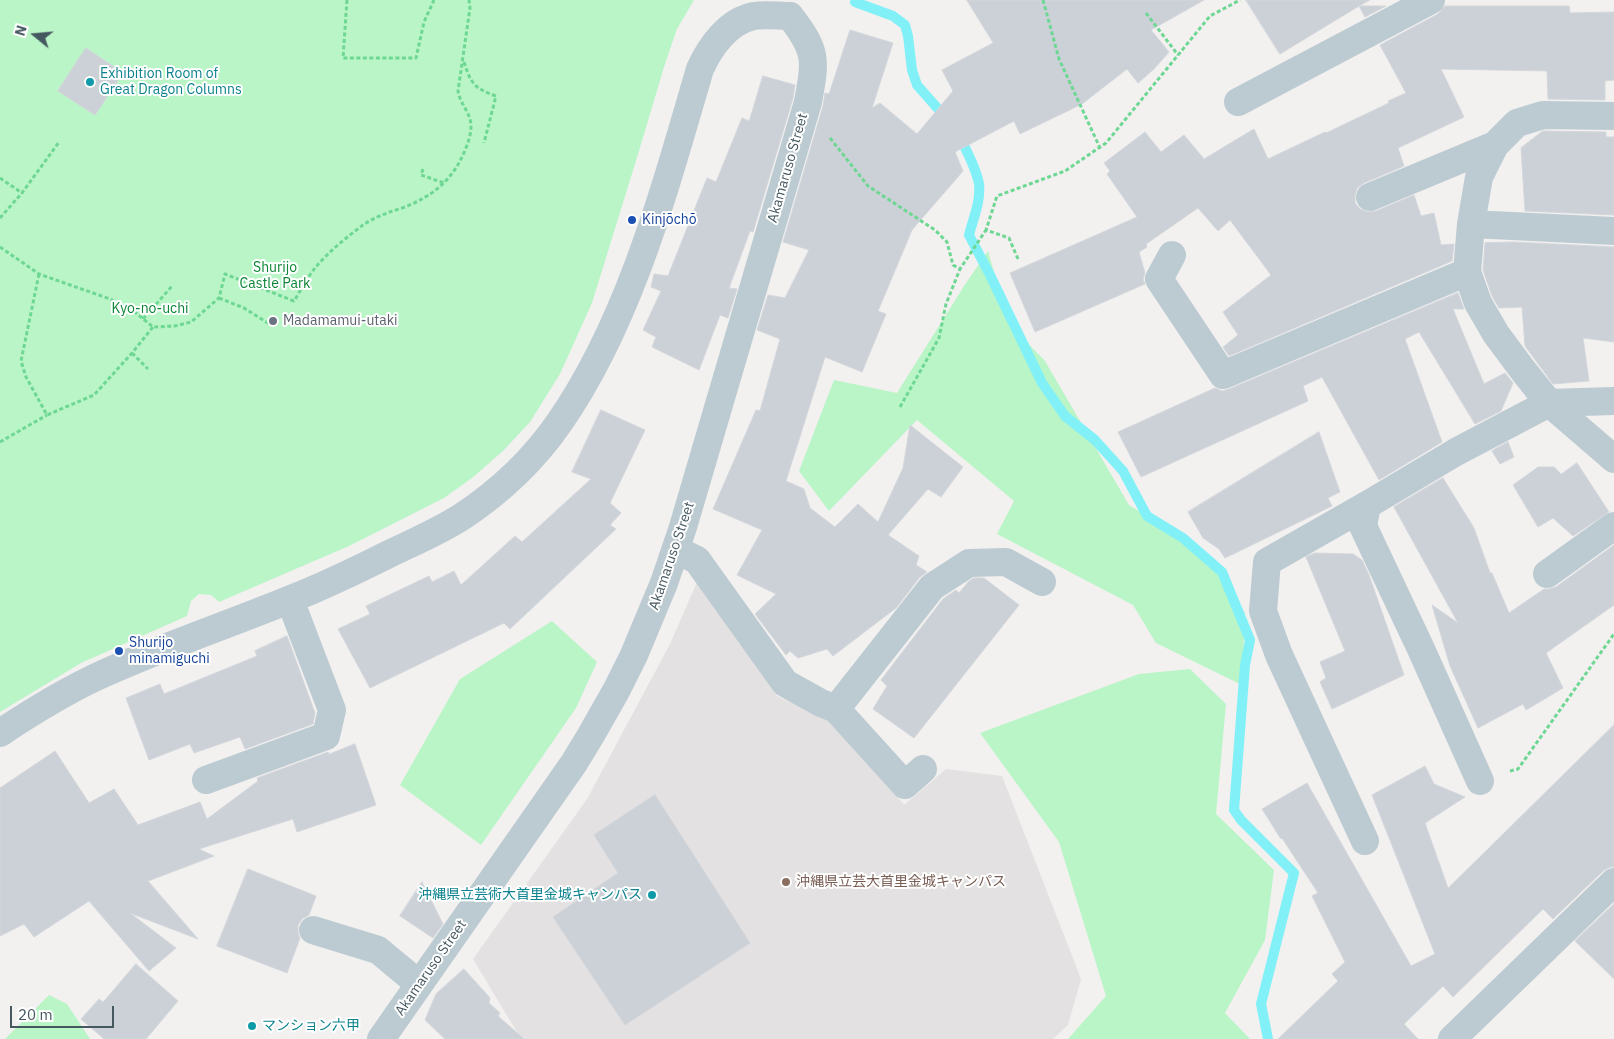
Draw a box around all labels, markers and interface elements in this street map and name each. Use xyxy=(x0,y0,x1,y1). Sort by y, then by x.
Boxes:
north arrow xyxy=(10,10,60,60)
text: N xyxy=(11,23,31,38)
place label: Exhibition Room of Great Dragon Columns xyxy=(100,66,242,98)
marker: Exhibition Room of Great Dragon Columns xyxy=(84,76,96,88)
street label: Akamaruso Street xyxy=(764,111,812,225)
place label: Kinjōchō xyxy=(642,212,697,228)
marker: Kinjōchō xyxy=(626,214,638,226)
park label: Shurijo Castle Park xyxy=(240,260,310,292)
park label: Kyo-no-uchi xyxy=(111,301,189,317)
place label: Madamamui-utaki xyxy=(283,313,398,329)
marker: Madamamui-utaki xyxy=(267,315,279,327)
street label: Akamaruso Street xyxy=(646,500,698,612)
place label: Shurijo minamiguchi xyxy=(129,635,210,668)
marker: Shurijo minamiguchi xyxy=(113,645,125,657)
place label: 沖縄県立芸大首里金城キャンパス xyxy=(796,874,1006,890)
marker: 沖縄県立芸大首里金城キャンパス xyxy=(780,876,792,888)
place label: 沖縄県立芸術大首里金城キャンパス xyxy=(418,887,642,903)
marker: 沖縄県立芸術大首里金城キャンパス xyxy=(646,889,658,901)
street label: Akamaruso Street xyxy=(392,917,470,1019)
scale bar xyxy=(12,996,116,1028)
text: 20 m xyxy=(18,1005,53,1024)
place label: マンション六甲 xyxy=(262,1018,360,1034)
marker: マンション六甲 xyxy=(246,1020,258,1032)

